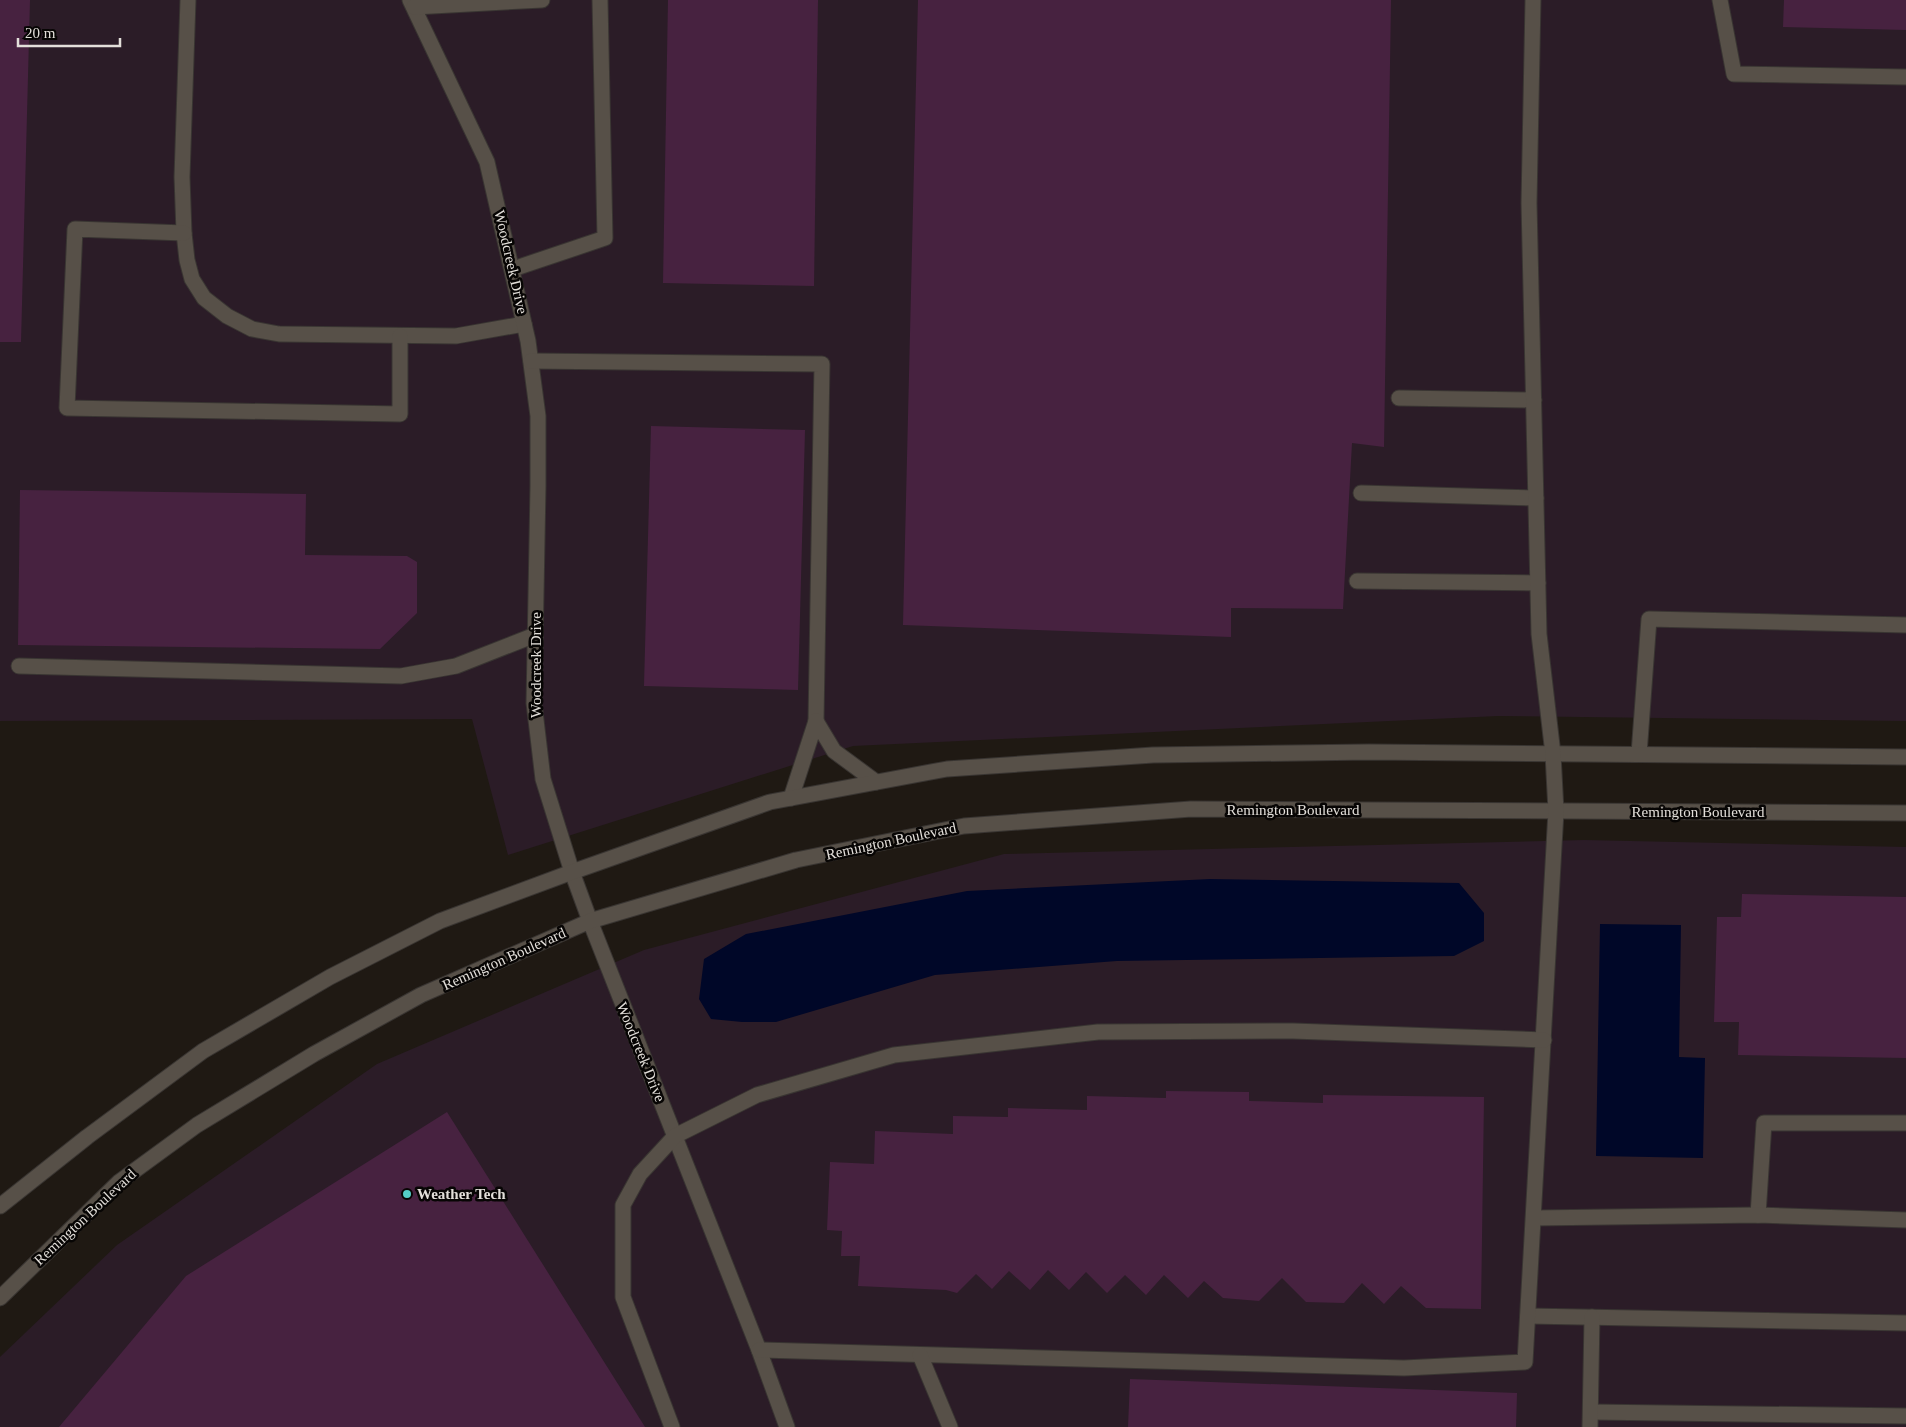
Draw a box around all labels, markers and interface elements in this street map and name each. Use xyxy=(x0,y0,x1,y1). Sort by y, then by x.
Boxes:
scale bar xyxy=(18,15,120,47)
text: 20 m xyxy=(25,25,56,41)
street label: Woodcreek Drive xyxy=(491,209,531,316)
street label: Woodcreek Drive xyxy=(528,612,544,718)
street label: Remington Boulevard xyxy=(1227,802,1360,818)
street label: Remington Boulevard xyxy=(1632,804,1765,820)
street label: Remington Boulevard xyxy=(824,819,958,863)
street label: Remington Boulevard xyxy=(440,924,568,993)
street label: Woodcreek Drive xyxy=(614,1000,668,1104)
street label: Remington Boulevard xyxy=(31,1165,139,1268)
place label: Weather Tech xyxy=(417,1186,506,1202)
marker: Weather Tech xyxy=(401,1188,413,1200)

